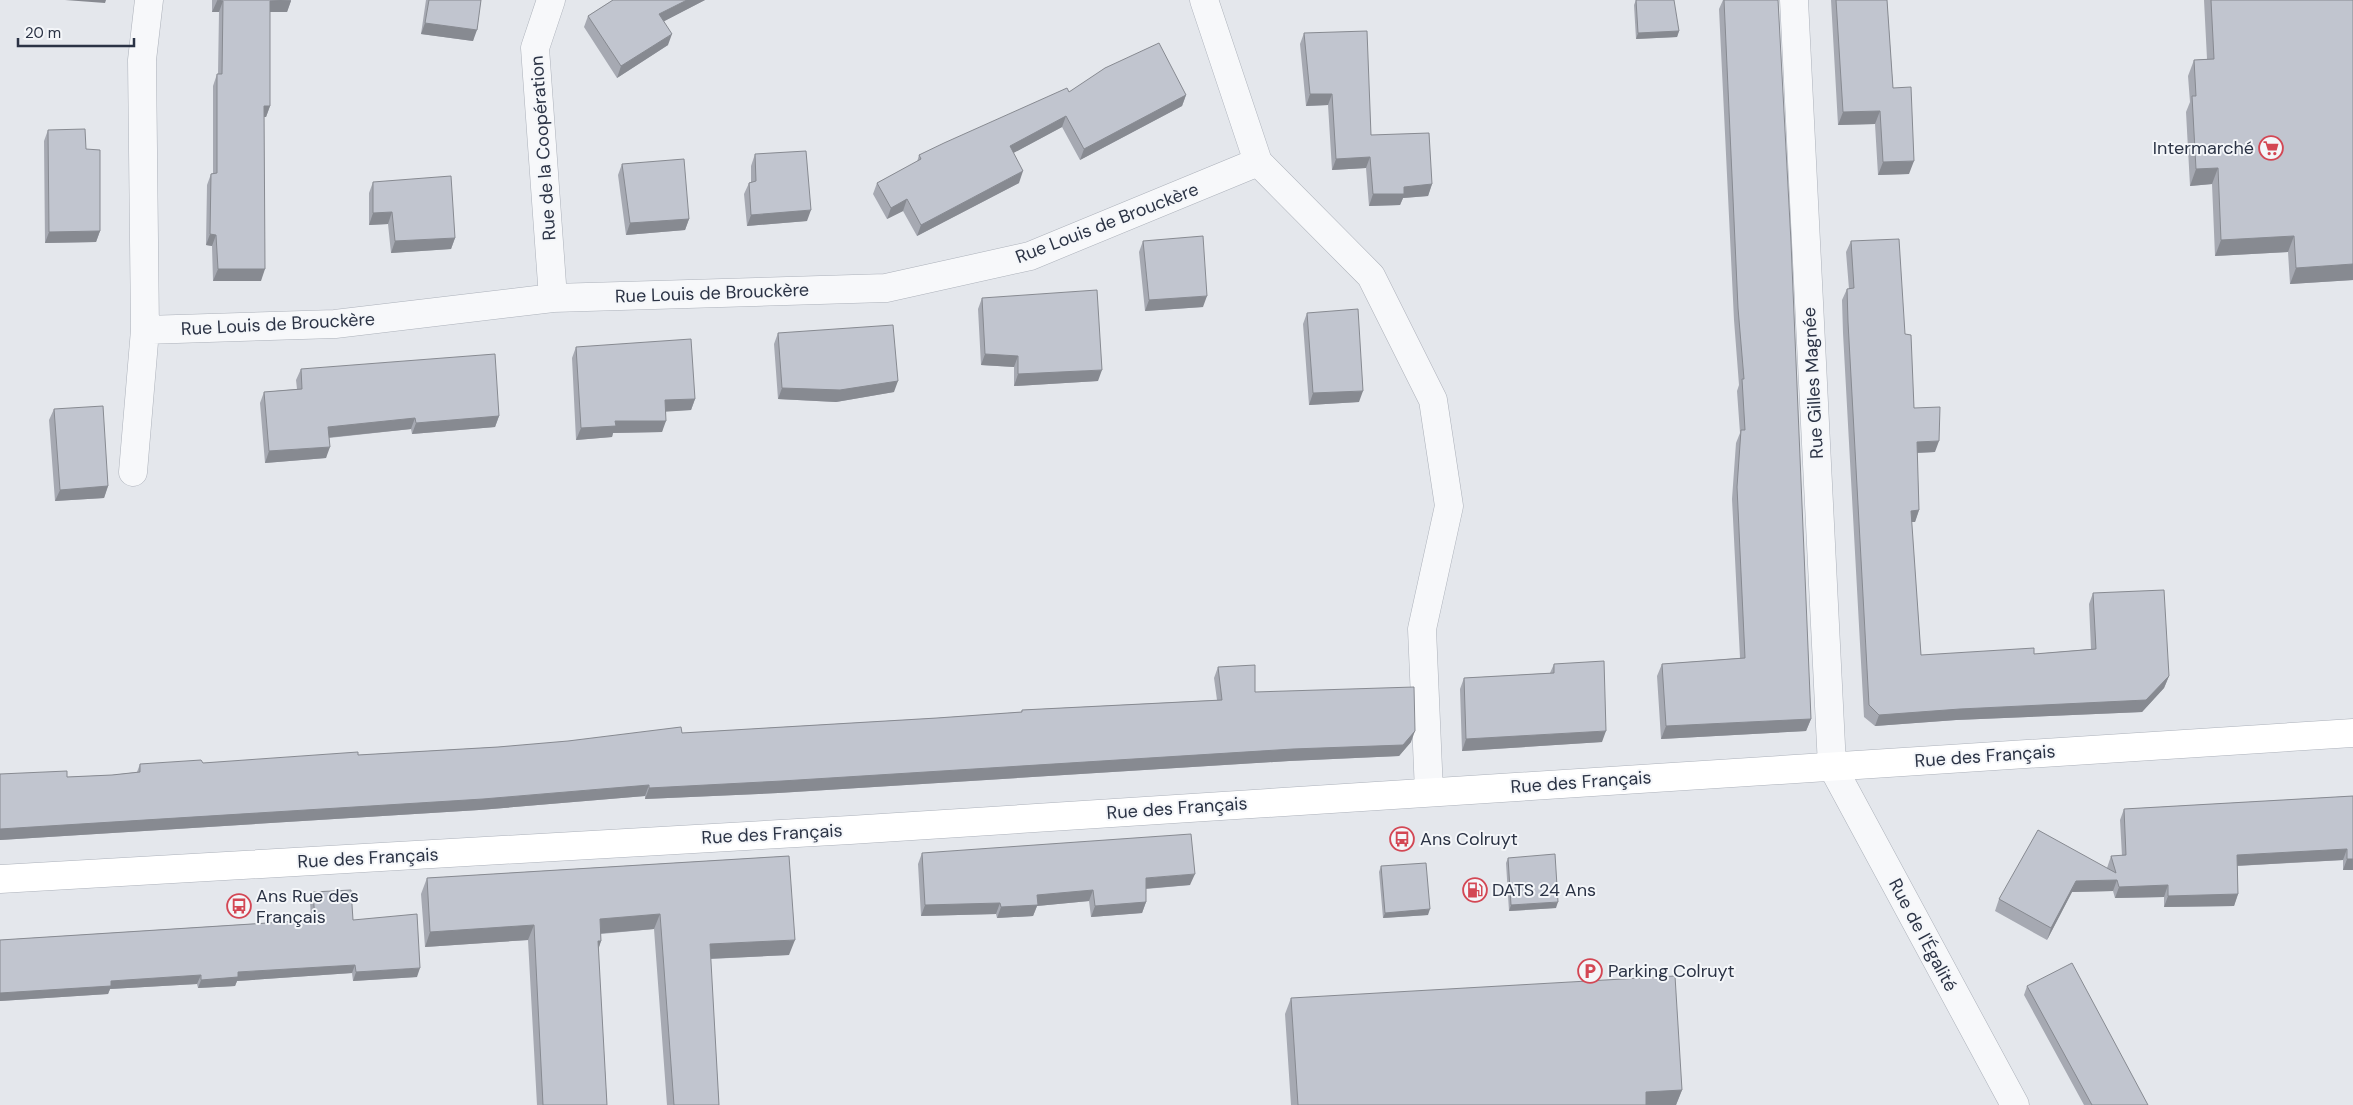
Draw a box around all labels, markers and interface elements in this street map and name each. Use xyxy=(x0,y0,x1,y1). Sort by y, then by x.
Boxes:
scale bar xyxy=(18,15,134,47)
text: 20 m xyxy=(25,23,61,43)
street label: Rue de la Coopération xyxy=(525,55,561,241)
supermarket icon: Intermarché xyxy=(2258,135,2284,161)
place label: Intermarché xyxy=(2153,136,2254,160)
street label: Rue Louis de Brouckère xyxy=(1012,177,1202,269)
street label: Rue Louis de Brouckère xyxy=(615,278,809,308)
street label: Rue Louis de Brouckère xyxy=(180,307,376,341)
street label: Rue Gilles Magnée xyxy=(1797,307,1829,459)
street label: Rue des Français xyxy=(1914,739,2056,773)
street label: Rue des Français xyxy=(1510,765,1652,799)
street label: Rue des Français xyxy=(1106,791,1248,825)
street label: Rue des Français xyxy=(701,818,843,850)
bus stop icon: Ans Colruyt xyxy=(1389,826,1415,852)
place label: Ans Colruyt xyxy=(1420,827,1518,851)
street label: Rue des Français xyxy=(297,842,439,874)
street label: Rue de l'Égalité xyxy=(1883,874,1963,996)
fuel station icon: DATS 24 Ans xyxy=(1462,877,1488,903)
place label: DATS 24 Ans xyxy=(1492,878,1596,902)
place label: Ans Rue des Français xyxy=(256,884,359,929)
bus stop icon: Ans Rue des Français xyxy=(226,893,252,919)
parking icon: Parking Colruyt xyxy=(1577,958,1603,984)
place label: Parking Colruyt xyxy=(1608,959,1735,983)

